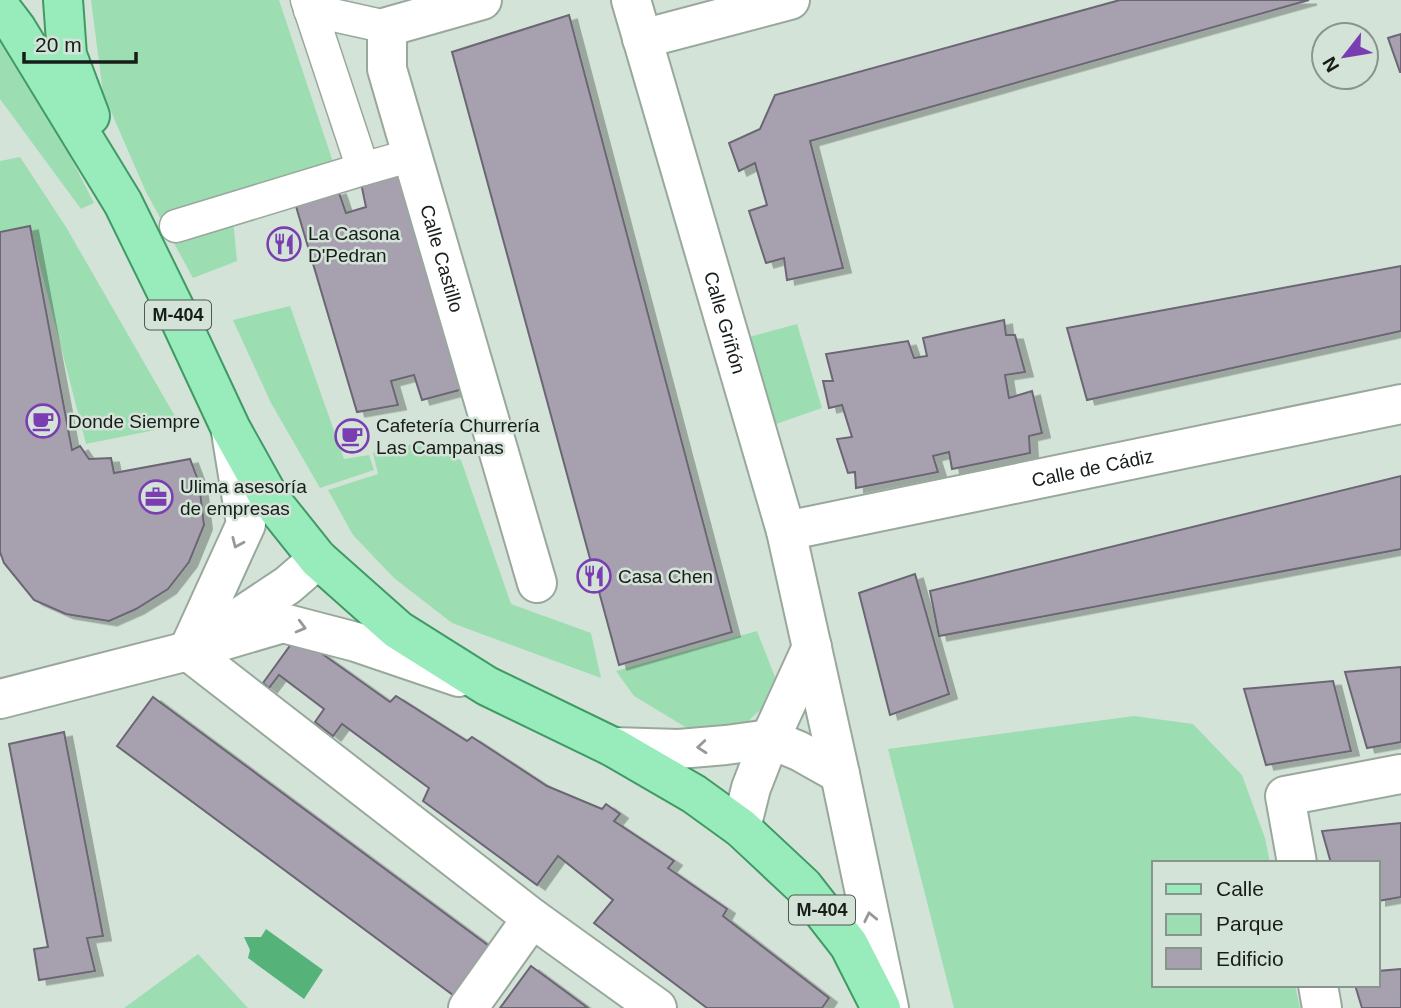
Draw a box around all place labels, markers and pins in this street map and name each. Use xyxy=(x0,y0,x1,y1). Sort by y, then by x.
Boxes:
place label: La Casona D'Pedran xyxy=(308,223,400,266)
restaurant icon: La Casona D'Pedran xyxy=(265,225,303,263)
cafe icon: Donde Siempre xyxy=(24,402,62,440)
place label: Donde Siempre xyxy=(68,411,200,432)
place label: Cafetería Churrería Las Campanas xyxy=(376,415,540,458)
cafe icon: Cafetería Churrería Las Campanas xyxy=(333,417,371,455)
place label: Ulima asesoría de empresas xyxy=(180,476,307,519)
office icon: Ulima asesoría de empresas xyxy=(137,478,175,516)
restaurant icon: Casa Chen xyxy=(575,557,613,595)
place label: Casa Chen xyxy=(618,566,713,587)

